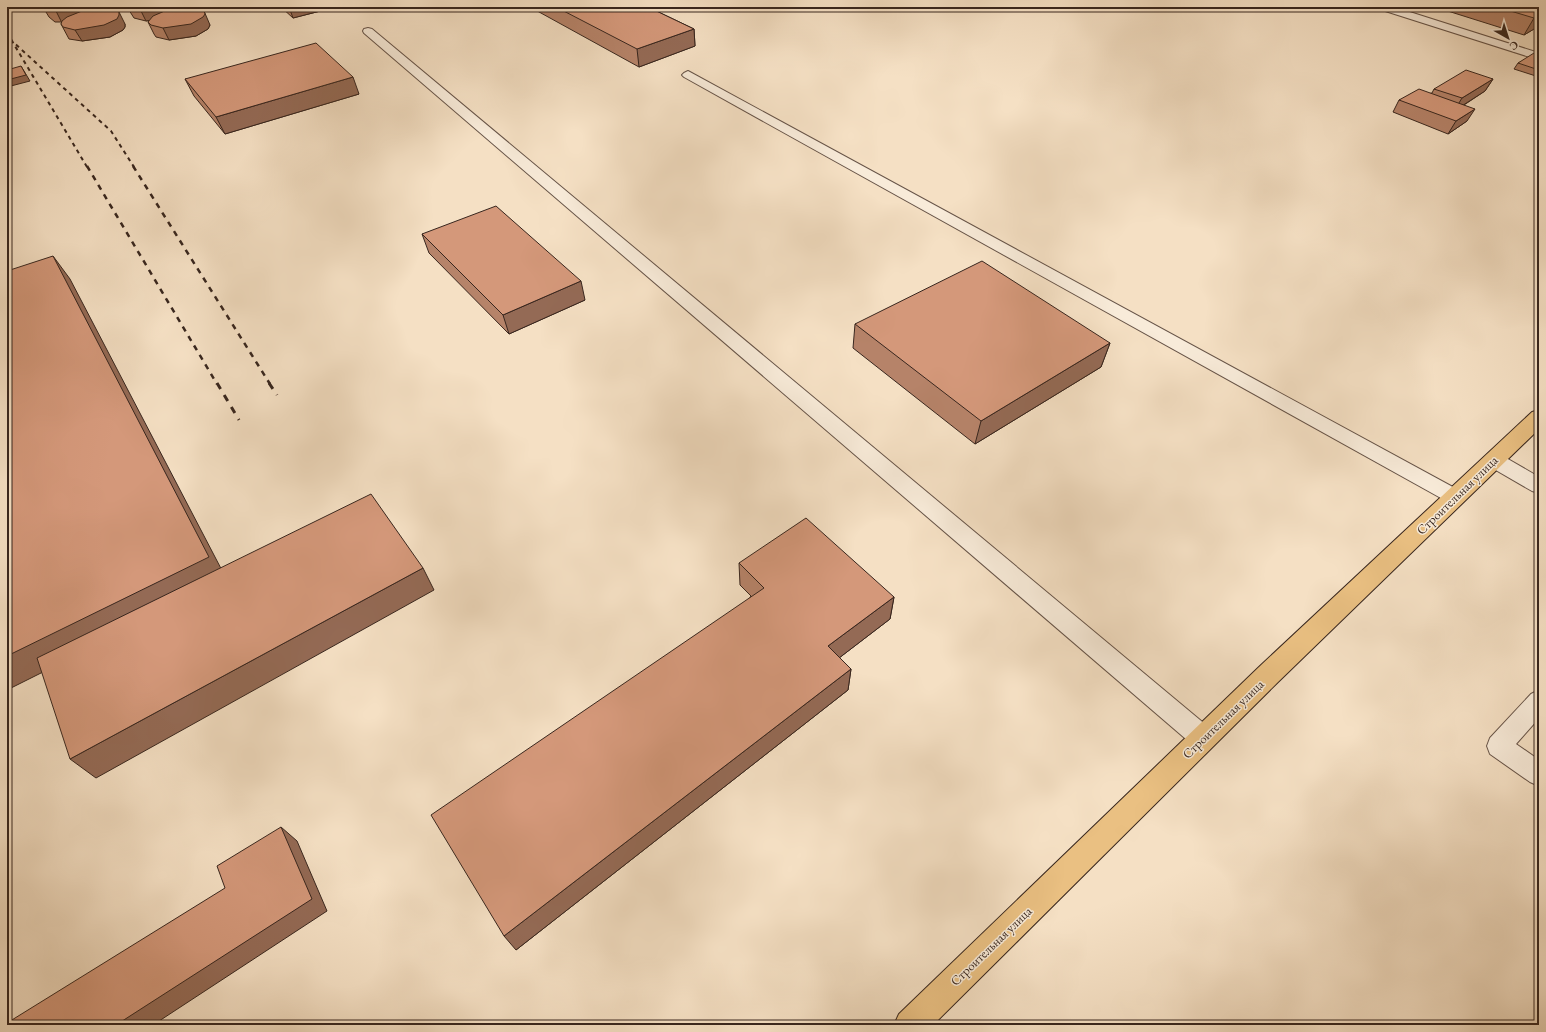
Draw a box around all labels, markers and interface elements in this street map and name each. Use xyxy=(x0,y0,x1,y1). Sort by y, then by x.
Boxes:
north arrow xyxy=(1488,18,1528,58)
text: С xyxy=(1507,38,1522,54)
street label: Строительная улица xyxy=(1413,451,1502,538)
street label: Строительная улица xyxy=(1179,675,1268,762)
street label: Строительная улица xyxy=(947,902,1036,989)

